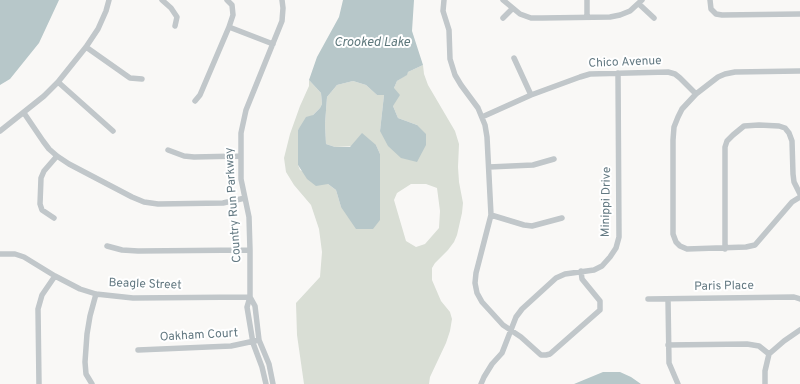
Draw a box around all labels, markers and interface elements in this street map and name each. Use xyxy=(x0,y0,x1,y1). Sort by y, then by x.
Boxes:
water label: Crooked Lake xyxy=(334,35,410,51)
street label: Chico Avenue xyxy=(588,55,662,71)
street label: Country Run Parkway xyxy=(223,147,245,263)
street label: Minippi Drive xyxy=(599,167,615,237)
street label: Beagle Street xyxy=(108,277,182,293)
street label: Paris Place xyxy=(694,279,754,295)
street label: Oakham Court xyxy=(160,327,238,345)

